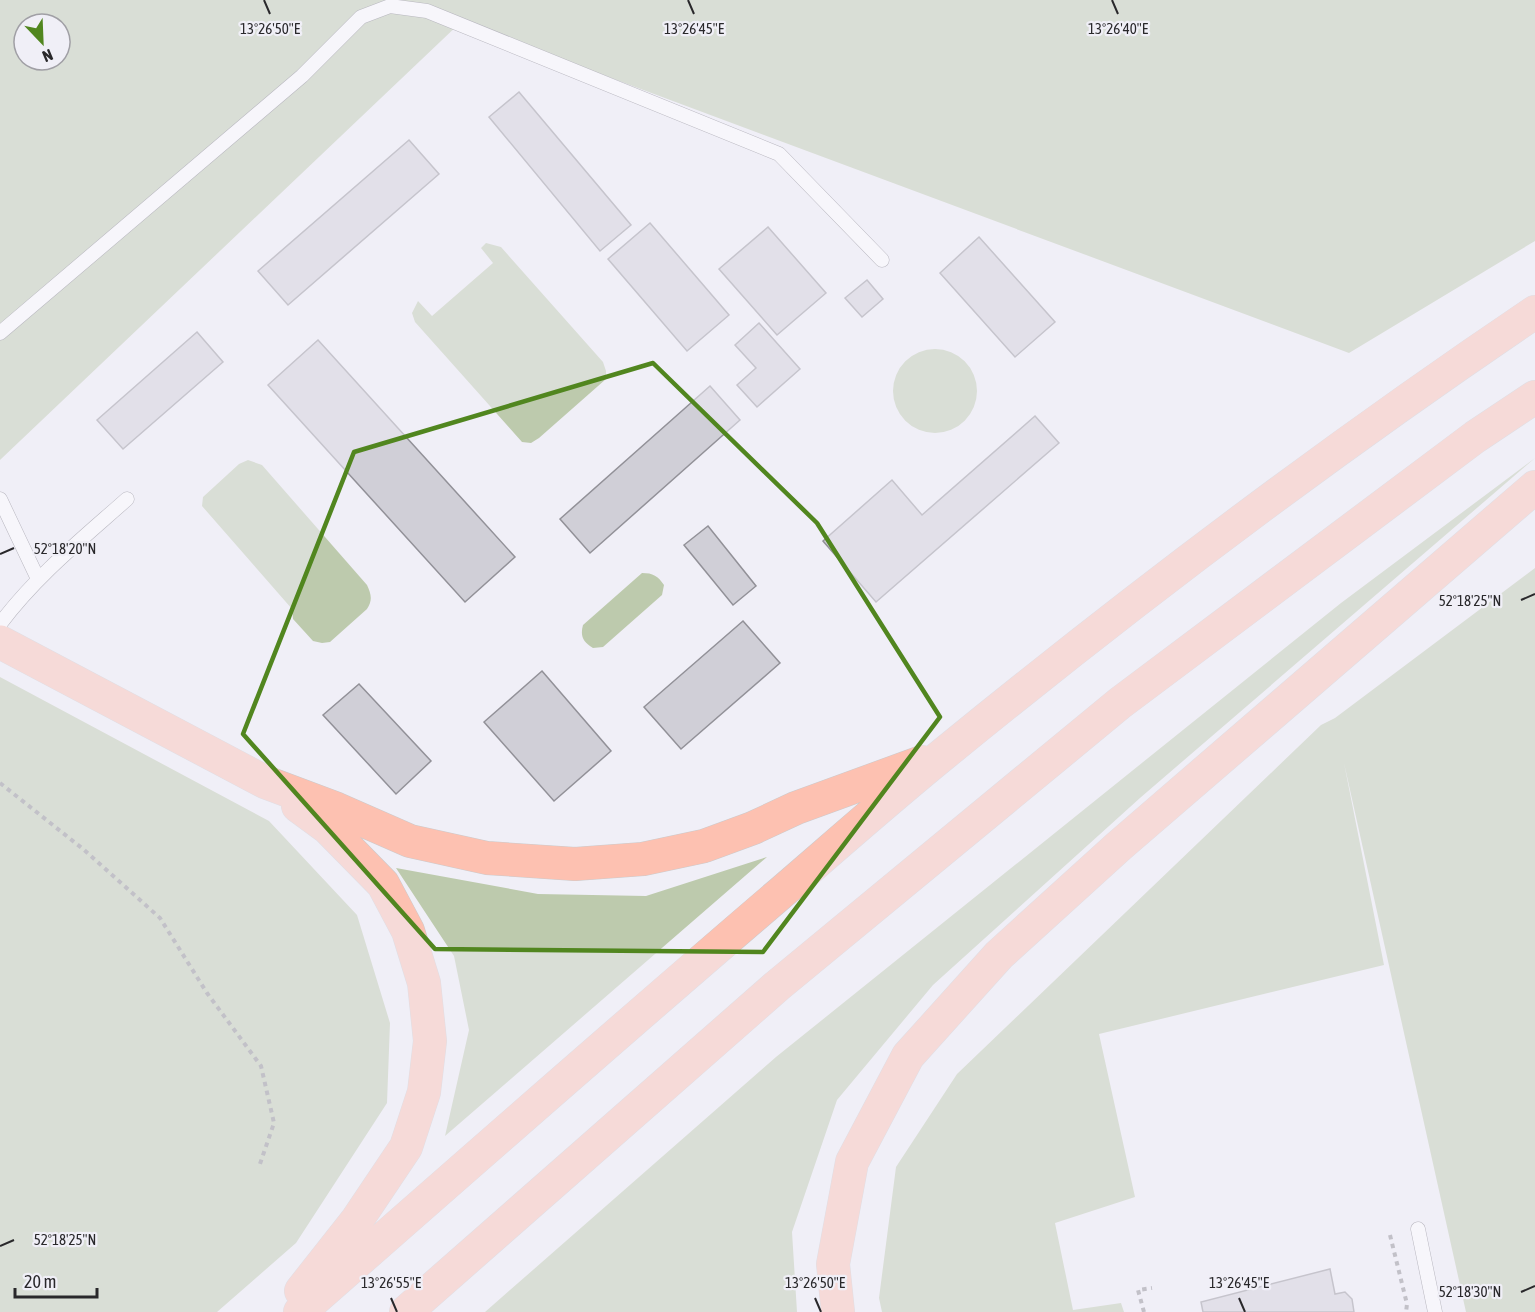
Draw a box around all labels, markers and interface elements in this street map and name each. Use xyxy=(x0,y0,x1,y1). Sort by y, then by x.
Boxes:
north arrow xyxy=(12,12,72,72)
text: 13°26'50"E xyxy=(240,20,301,37)
text: 13°26'45"E xyxy=(664,20,725,37)
text: 13°26'40"E xyxy=(1088,20,1149,37)
text: N xyxy=(40,46,56,66)
text: 52°18'20"N xyxy=(34,540,96,557)
text: 52°18'25"N xyxy=(1439,592,1501,609)
text: 52°18'25"N xyxy=(34,1231,96,1248)
scale bar xyxy=(15,1261,98,1299)
text: 20 m xyxy=(24,1271,56,1292)
text: 13°26'55"E xyxy=(361,1274,422,1291)
text: 13°26'50"E xyxy=(785,1274,846,1291)
text: 13°26'45"E xyxy=(1209,1274,1270,1291)
text: 52°18'30"N xyxy=(1439,1283,1501,1300)

